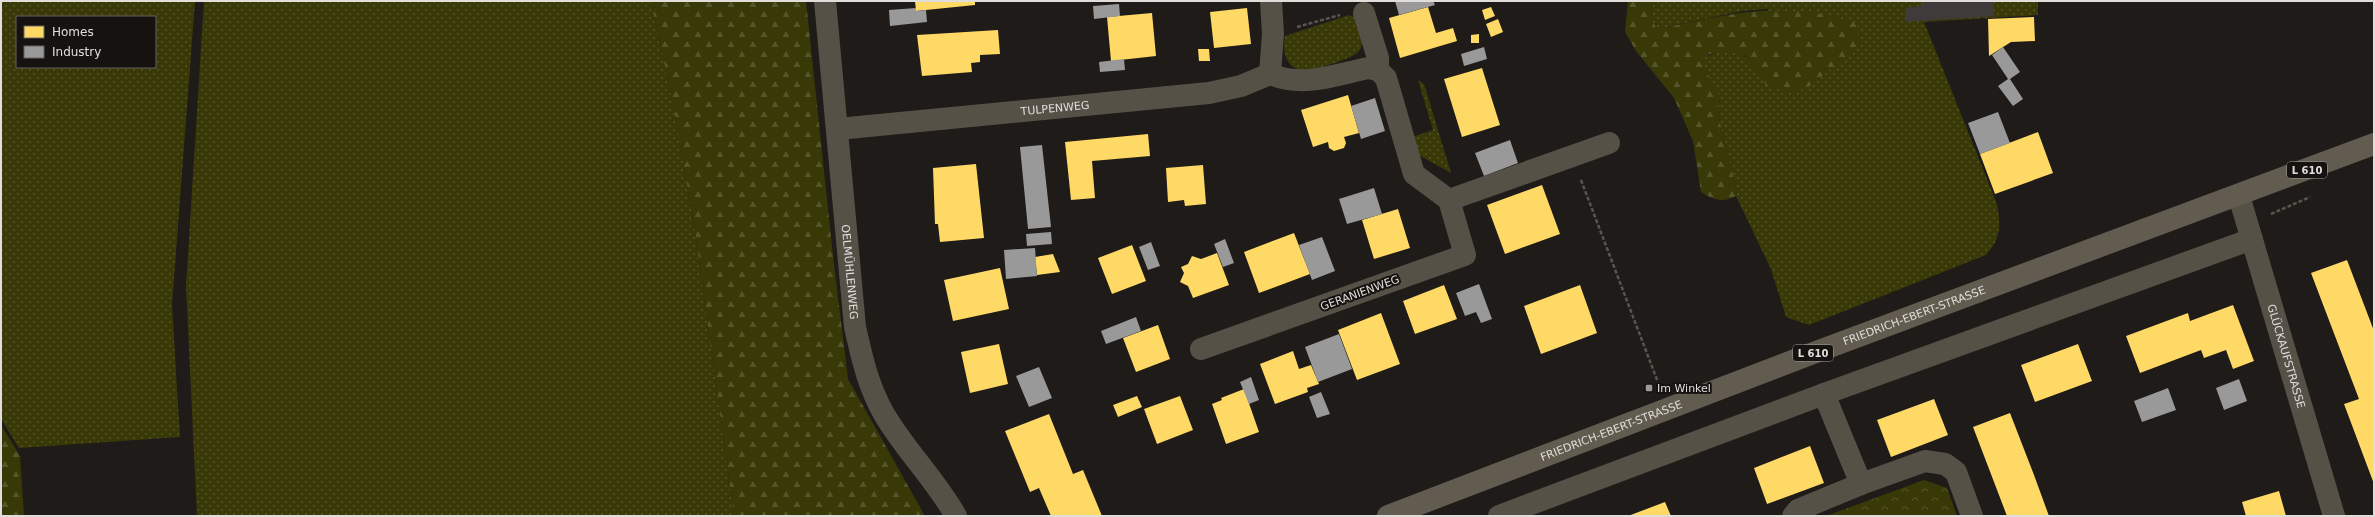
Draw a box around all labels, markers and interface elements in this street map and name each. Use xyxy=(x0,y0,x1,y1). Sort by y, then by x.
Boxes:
legend xyxy=(16,16,156,68)
text: Homes xyxy=(52,25,94,39)
text: Industry xyxy=(52,45,101,59)
street label: TULPENWEG xyxy=(1019,98,1090,118)
road number: L 610 xyxy=(2287,162,2327,178)
street label: OELMÜHLENWEG xyxy=(839,224,861,320)
street label: GERANIENWEG xyxy=(1319,273,1401,313)
street label: FRIEDRICH-EBERT-STRASSE xyxy=(1841,283,1987,348)
street label: GLÜCKAUFSTRASSE xyxy=(2265,302,2308,410)
road number: L 610 xyxy=(1793,345,1833,361)
place label: Im Winkel xyxy=(1657,382,1711,395)
marker: Im Winkel xyxy=(1644,383,1654,393)
street label: FRIEDRICH-EBERT-STRASSE xyxy=(1538,397,1684,464)

